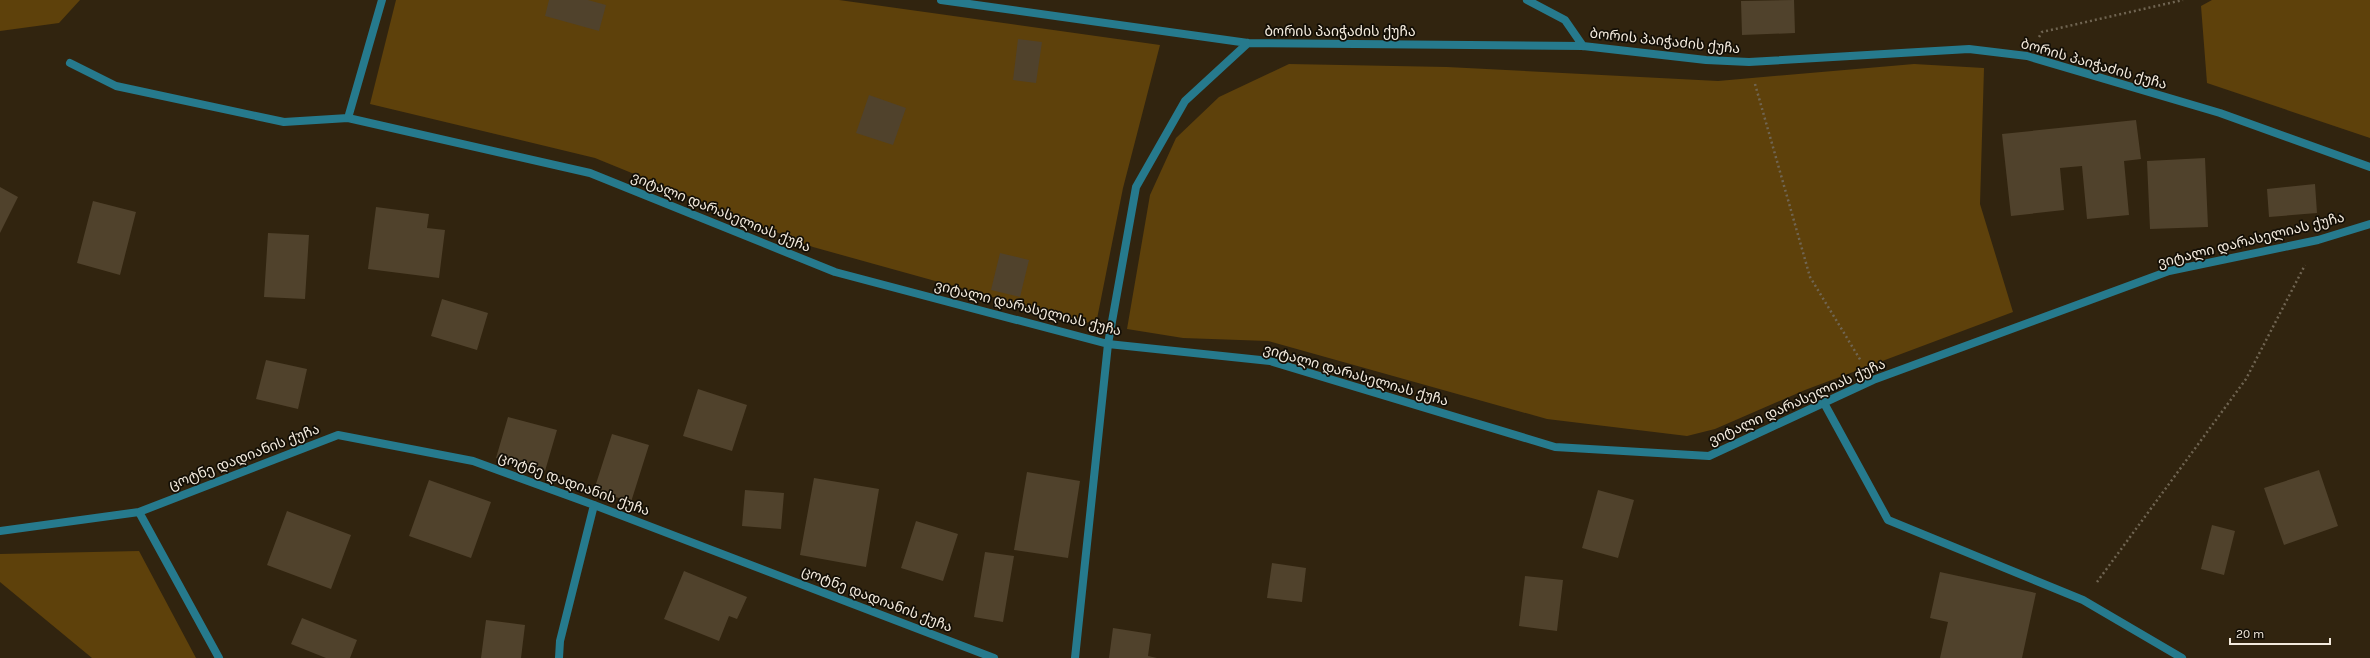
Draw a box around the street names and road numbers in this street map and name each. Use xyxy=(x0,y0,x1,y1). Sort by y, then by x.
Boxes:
street label: ბორის პაიჭაძის ქუჩა xyxy=(1264,23,1416,40)
street label: ბორის პაიჭაძის ქუჩა xyxy=(1589,25,1741,57)
street label: ბორის პაიჭაძის ქუჩა xyxy=(2019,35,2169,93)
street label: ვიტალი დარასელიას ქუჩა xyxy=(629,168,813,256)
street label: ვიტალი დარასელიას ქუჩა xyxy=(2156,209,2346,271)
street label: ვიტალი დარასელიას ქუჩა xyxy=(933,277,1123,339)
street label: ვიტალი დარასელიას ქუჩა xyxy=(1261,340,1451,410)
street label: ვიტალი დარასელიას ქუჩა xyxy=(1706,355,1888,449)
street label: ცოტნე დადიანის ქუჩა xyxy=(166,420,322,494)
street label: ცოტნე დადიანის ქუჩა xyxy=(496,449,652,519)
street label: ცოტნე დადიანის ქუჩა xyxy=(799,562,955,636)

